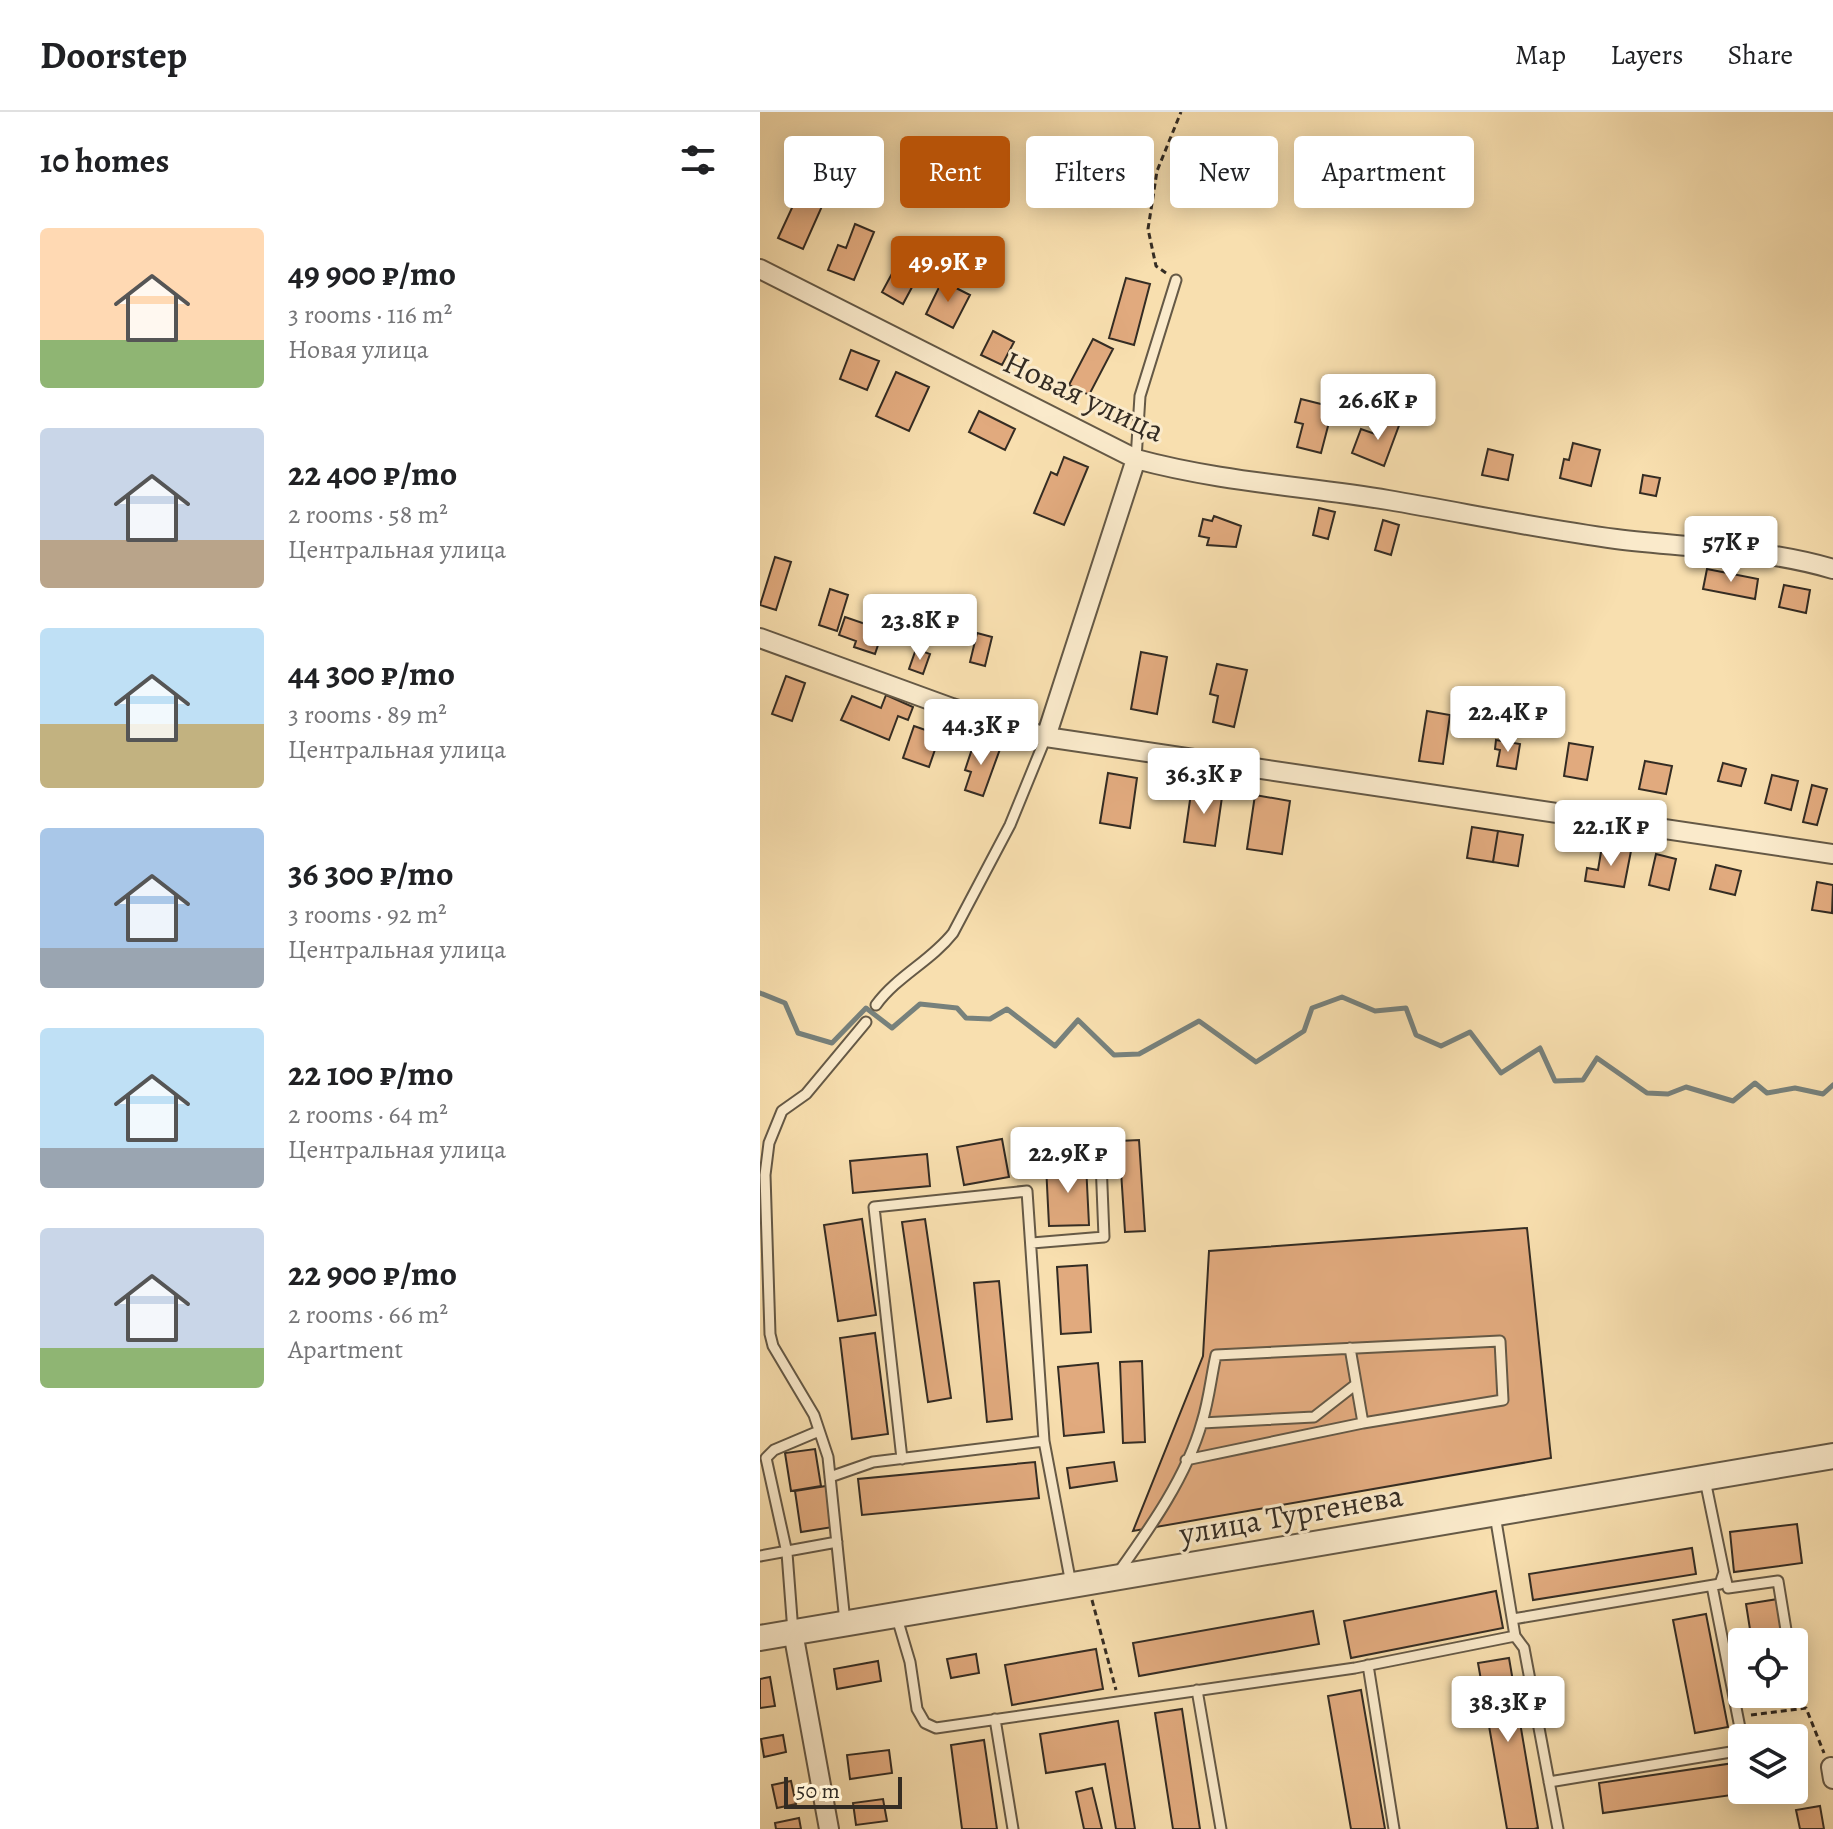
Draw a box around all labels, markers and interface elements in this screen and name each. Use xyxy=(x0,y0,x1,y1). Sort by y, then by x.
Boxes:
text: Doorstep xyxy=(40,29,187,81)
text: Map xyxy=(1515,36,1566,74)
text: Layers xyxy=(1610,36,1683,74)
text: Share xyxy=(1727,36,1793,74)
chip: Buy xyxy=(784,136,884,208)
chip: Rent xyxy=(900,136,1010,208)
chip: Filters xyxy=(1026,136,1154,208)
chip: New xyxy=(1170,136,1278,208)
chip: Apartment xyxy=(1294,136,1474,208)
text: 10 homes xyxy=(40,137,169,184)
icon: filters xyxy=(676,138,720,182)
pin: 49.9K ₽ xyxy=(874,236,1022,304)
text: 49.9K ₽ xyxy=(909,244,987,279)
text: 49 900 ₽/mo xyxy=(288,250,456,297)
icon: home xyxy=(104,260,200,356)
text: 3 rooms · 116 m² xyxy=(288,297,452,332)
text: Новая улица xyxy=(288,332,429,367)
street label: Новая улица xyxy=(996,339,1172,453)
pin: 26.6K ₽ xyxy=(1304,374,1452,442)
text: 26.6K ₽ xyxy=(1339,382,1417,417)
text: 22 400 ₽/mo xyxy=(288,450,457,497)
icon: home xyxy=(104,460,200,556)
text: 2 rooms · 58 m² xyxy=(288,497,448,532)
pin: 57K ₽ xyxy=(1675,516,1787,584)
text: 57K ₽ xyxy=(1702,524,1760,559)
text: Центральная улица xyxy=(288,532,506,567)
pin: 23.8K ₽ xyxy=(846,594,994,662)
text: 23.8K ₽ xyxy=(881,602,959,637)
text: 44 300 ₽/mo xyxy=(288,650,455,697)
icon: home xyxy=(104,660,200,756)
pin: 22.4K ₽ xyxy=(1434,686,1582,754)
text: 22.4K ₽ xyxy=(1468,694,1548,729)
text: 3 rooms · 89 m² xyxy=(288,697,447,732)
pin: 44.3K ₽ xyxy=(907,699,1055,767)
text: 44.3K ₽ xyxy=(942,707,1020,742)
text: Центральная улица xyxy=(288,732,506,767)
pin: 36.3K ₽ xyxy=(1130,748,1278,816)
text: 36.3K ₽ xyxy=(1166,756,1242,791)
pin: 22.1K ₽ xyxy=(1537,800,1685,868)
text: 22.1K ₽ xyxy=(1573,808,1649,843)
text: 36 300 ₽/mo xyxy=(288,850,454,897)
icon: home xyxy=(104,860,200,956)
text: 3 rooms · 92 m² xyxy=(288,897,447,932)
text: Центральная улица xyxy=(288,932,506,967)
text: 22 100 ₽/mo xyxy=(288,1050,454,1097)
icon: home xyxy=(104,1060,200,1156)
text: 2 rooms · 64 m² xyxy=(288,1097,448,1132)
pin: 22.9K ₽ xyxy=(994,1127,1142,1195)
text: Центральная улица xyxy=(288,1132,506,1167)
text: 22.9K ₽ xyxy=(1028,1135,1108,1170)
text: 22 900 ₽/mo xyxy=(288,1250,457,1297)
icon: home xyxy=(104,1260,200,1356)
text: 2 rooms · 66 m² xyxy=(288,1297,448,1332)
text: Apartment xyxy=(288,1332,403,1367)
street label: улица Тургенева xyxy=(1175,1473,1407,1555)
map controls xyxy=(1728,1628,1808,1804)
button: locate xyxy=(1728,1628,1808,1708)
pin: 38.3K ₽ xyxy=(1434,1676,1582,1744)
text: 38.3K ₽ xyxy=(1470,1684,1546,1719)
button: layers xyxy=(1728,1724,1808,1804)
scale bar xyxy=(784,1773,902,1809)
text: 50 m xyxy=(796,1776,840,1806)

